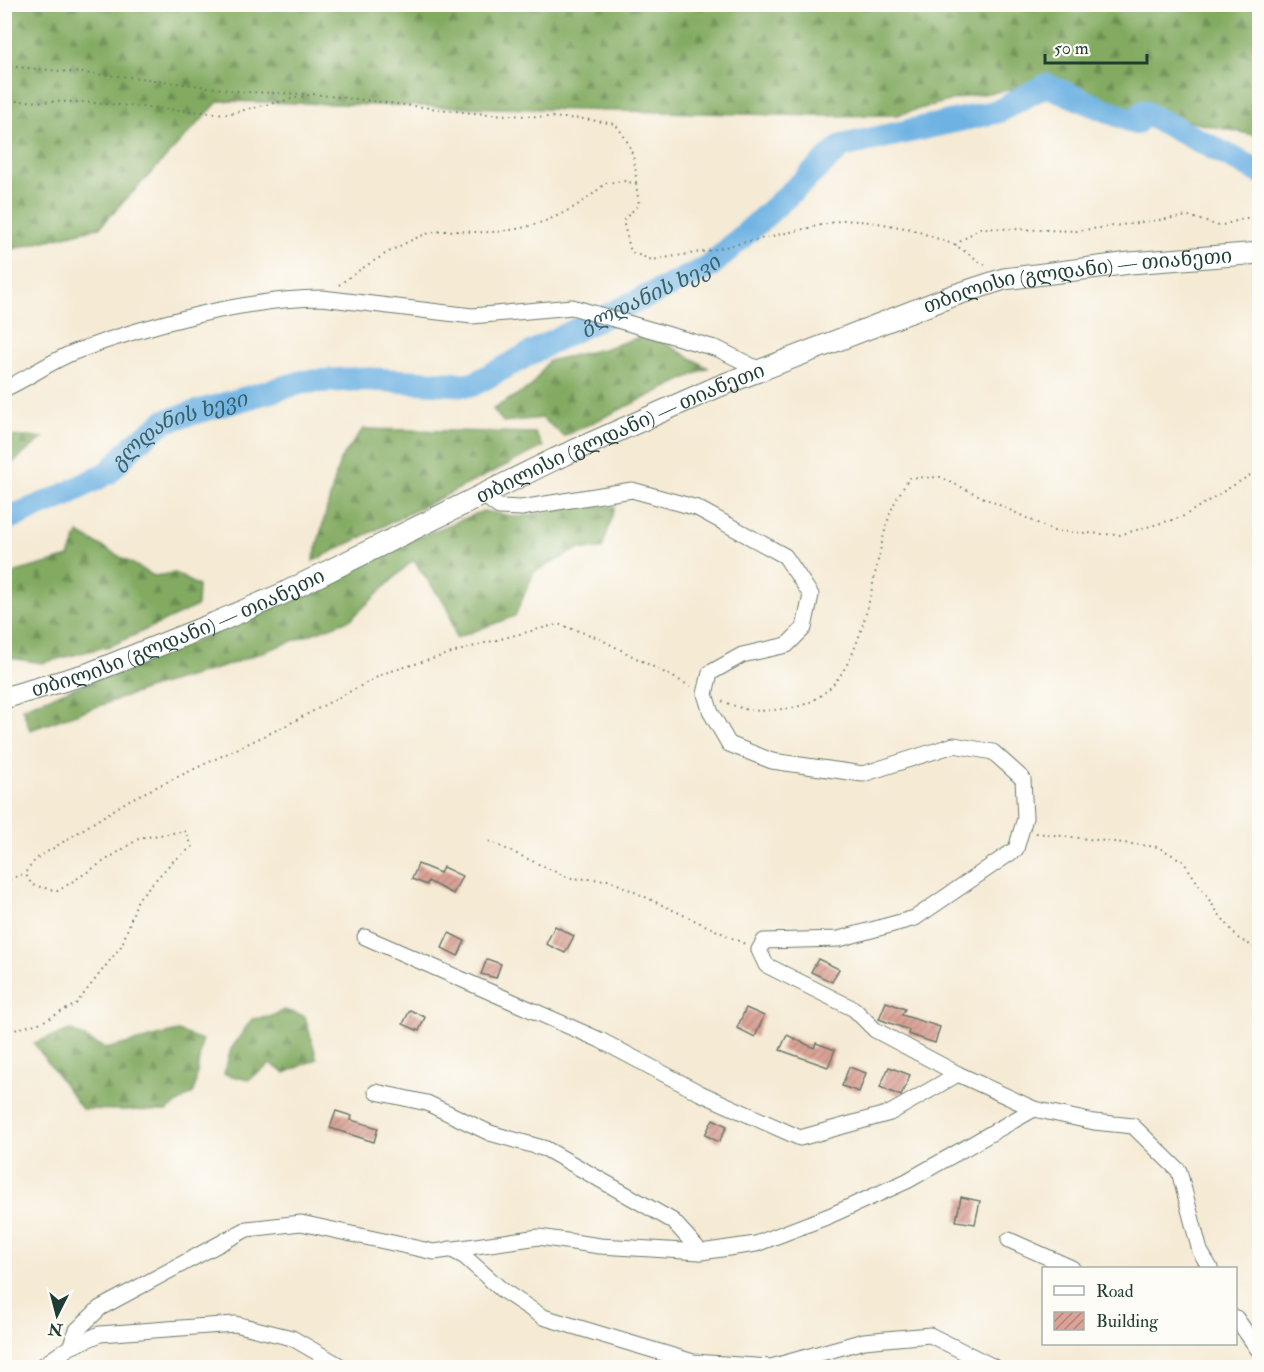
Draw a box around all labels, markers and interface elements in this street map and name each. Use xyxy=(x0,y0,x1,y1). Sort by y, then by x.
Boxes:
scale bar xyxy=(1045,27,1147,65)
text: 50 m xyxy=(1054,37,1089,60)
street label: თბილისი (გლდანი) — თიანეთი xyxy=(920,243,1233,319)
water label: გლდანის ხევი xyxy=(576,249,728,340)
street label: თბილისი (გლდანი) — თიანეთი xyxy=(472,358,768,509)
water label: გლდანის ხევი xyxy=(105,385,252,476)
street label: თბილისი (გლდანი) — თიანეთი xyxy=(28,563,329,702)
legend xyxy=(1042,1267,1237,1345)
text: Road xyxy=(1096,1280,1134,1303)
north arrow xyxy=(27,1285,87,1345)
text: Building xyxy=(1096,1310,1159,1333)
text: N xyxy=(47,1318,65,1340)

